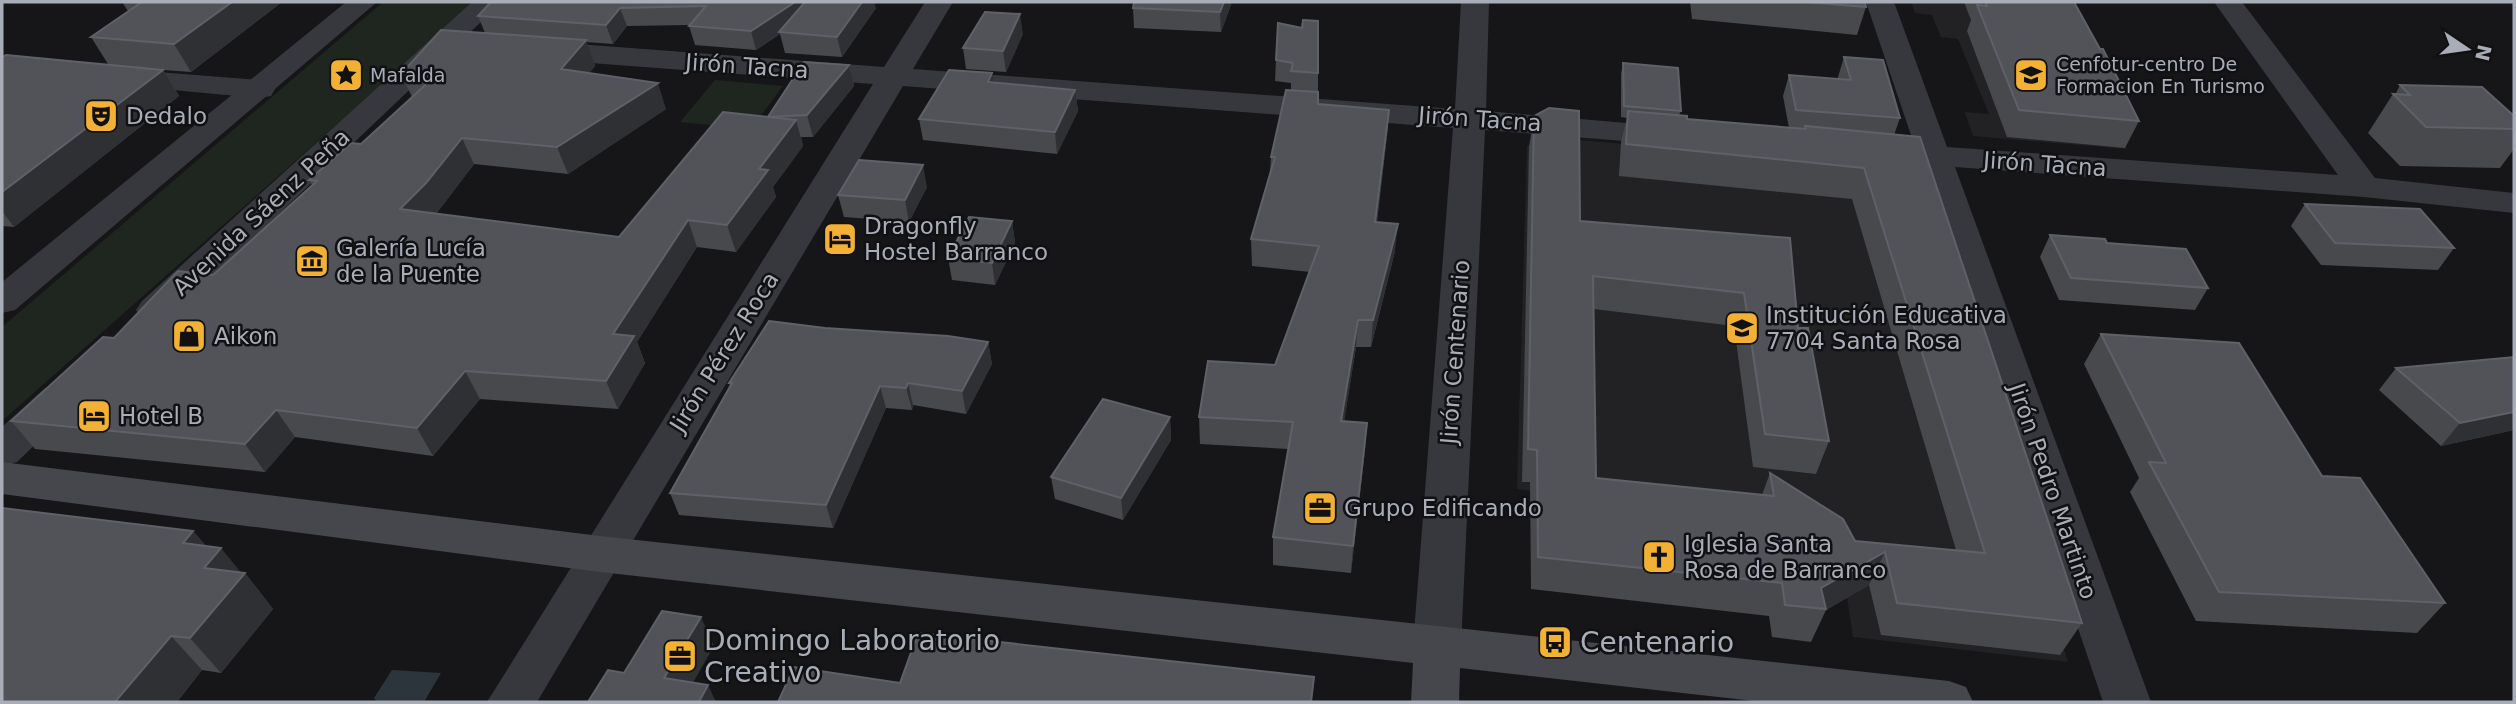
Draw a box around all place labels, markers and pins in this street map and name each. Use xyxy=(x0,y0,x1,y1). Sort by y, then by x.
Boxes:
place label: Cenfotur-centro De Formacion En Turismo xyxy=(2056,53,2265,97)
place icon: Mafalda xyxy=(327,56,365,94)
school or university icon: Cenfotur-centro De Formacion En Turismo xyxy=(2012,56,2050,94)
place label: Mafalda xyxy=(370,64,445,86)
theatre icon: Dedalo xyxy=(82,97,120,135)
place label: Dedalo xyxy=(126,103,207,129)
place label: Dragonfly Hostel Barranco xyxy=(864,213,1048,265)
hotel icon: Dragonfly Hostel Barranco xyxy=(821,220,859,258)
place label: Galería Lucía de la Puente xyxy=(336,235,486,287)
museum icon: Galería Lucía de la Puente xyxy=(293,242,331,280)
place label: Institución Educativa 7704 Santa Rosa xyxy=(1766,302,2007,354)
school or university icon: Institución Educativa 7704 Santa Rosa xyxy=(1723,309,1761,347)
shop icon: Aikon xyxy=(170,317,208,355)
place label: Aikon xyxy=(214,323,277,349)
hotel icon: Hotel B xyxy=(75,397,113,435)
place label: Hotel B xyxy=(119,403,203,429)
office icon: Grupo Edificando xyxy=(1301,489,1339,527)
place label: Grupo Edificando xyxy=(1344,495,1542,521)
place label: Iglesia Santa Rosa de Barranco xyxy=(1684,531,1886,583)
church icon: Iglesia Santa Rosa de Barranco xyxy=(1640,538,1678,576)
bus stop icon: Centenario xyxy=(1536,623,1574,661)
place label: Domingo Laboratorio Creativo xyxy=(704,624,1000,689)
place label: Centenario xyxy=(1580,626,1734,659)
office icon: Domingo Laboratorio Creativo xyxy=(661,637,699,675)

